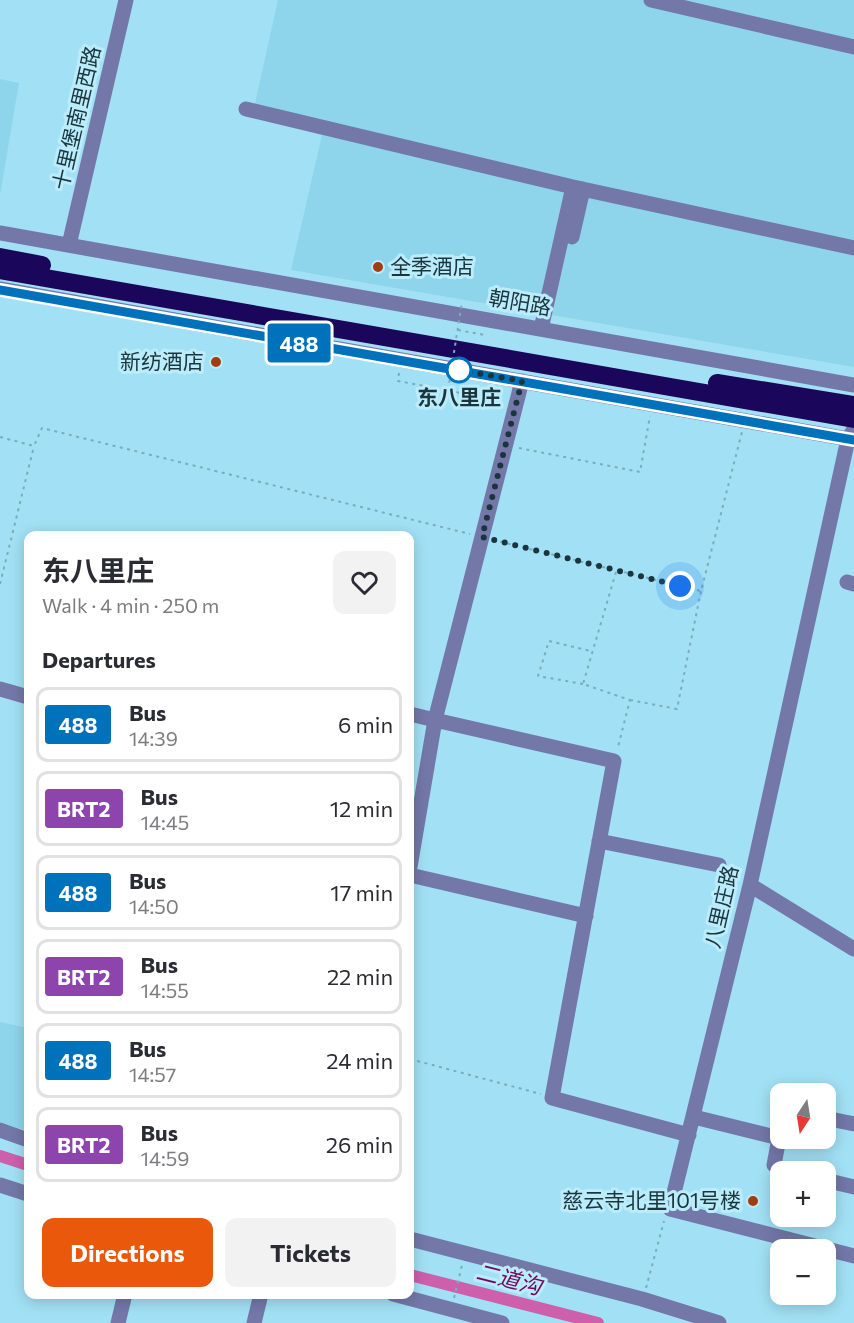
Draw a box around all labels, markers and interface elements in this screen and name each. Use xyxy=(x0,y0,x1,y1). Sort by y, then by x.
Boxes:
street label: 十里堡南里西路 xyxy=(47,43,104,192)
place label: 全季酒店 xyxy=(390,253,474,278)
marker: 全季酒店 xyxy=(371,260,385,274)
street label: 朝阳路 xyxy=(487,284,553,319)
line badge: 488 xyxy=(264,324,334,362)
text: 488 xyxy=(280,331,318,356)
place label: 新纺酒店 xyxy=(120,348,204,373)
marker: 新纺酒店 xyxy=(209,355,223,369)
marker: 东八里庄 xyxy=(446,357,472,383)
place label: 东八里庄 xyxy=(417,384,501,409)
button: heart xyxy=(333,551,396,614)
text: 东八里庄 xyxy=(42,553,154,587)
your location xyxy=(665,571,695,601)
text: Walk · 4 min · 250 m xyxy=(42,593,219,617)
text: Departures xyxy=(42,646,156,673)
text: Bus xyxy=(129,699,166,726)
text: 6 min xyxy=(338,711,393,738)
text: 488 xyxy=(59,712,97,737)
text: 14:39 xyxy=(129,726,178,750)
text: Bus xyxy=(141,783,178,810)
text: 12 min xyxy=(330,795,393,822)
text: BRT2 xyxy=(57,796,111,821)
text: 14:45 xyxy=(141,810,189,834)
street label: 八里庄路 xyxy=(699,863,742,950)
text: Bus xyxy=(129,867,166,894)
text: 17 min xyxy=(330,879,393,906)
text: 488 xyxy=(59,880,97,905)
text: 14:50 xyxy=(129,894,179,918)
text: Bus xyxy=(141,951,178,978)
text: 22 min xyxy=(327,963,393,990)
text: BRT2 xyxy=(57,964,111,989)
text: 14:55 xyxy=(141,978,189,1002)
text: Bus xyxy=(129,1035,166,1062)
text: 24 min xyxy=(326,1047,393,1074)
text: 488 xyxy=(59,1048,97,1073)
text: 14:57 xyxy=(129,1062,176,1086)
north arrow xyxy=(770,1083,836,1149)
map controls xyxy=(770,1083,836,1305)
text: Bus xyxy=(141,1119,178,1146)
text: 26 min xyxy=(326,1131,393,1158)
text: BRT2 xyxy=(57,1132,111,1157)
text: 14:59 xyxy=(141,1146,189,1170)
button: + xyxy=(770,1161,836,1227)
place label: 慈云寺北里101号楼 xyxy=(562,1187,741,1212)
marker: 慈云寺北里101号楼 xyxy=(746,1194,760,1208)
button: Directions xyxy=(42,1218,213,1287)
button: Tickets xyxy=(225,1218,396,1287)
button: − xyxy=(770,1239,836,1305)
water label: 二道沟 xyxy=(474,1257,546,1300)

